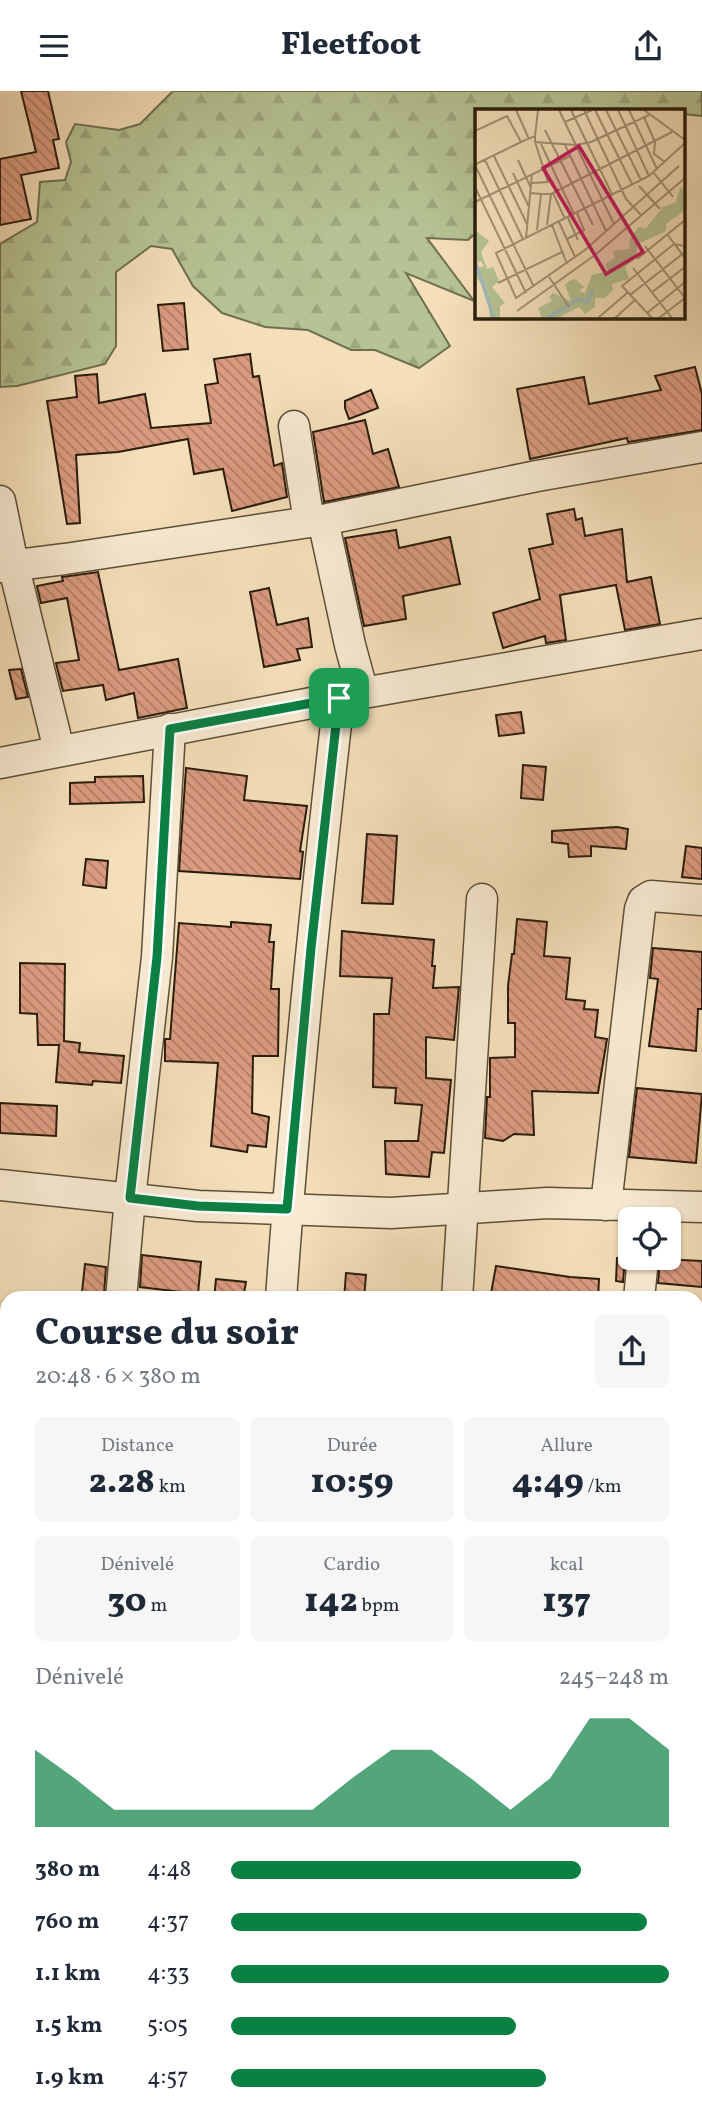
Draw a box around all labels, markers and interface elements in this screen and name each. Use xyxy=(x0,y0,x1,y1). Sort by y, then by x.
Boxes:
text: Fleetfoot xyxy=(281,24,421,68)
icon: menu xyxy=(35,27,73,65)
icon: share xyxy=(629,27,667,65)
inset map xyxy=(475,109,684,319)
pin xyxy=(309,668,369,728)
icon: arrive xyxy=(320,679,358,717)
map controls xyxy=(618,1207,681,1270)
button: locate xyxy=(618,1207,681,1270)
text: Course du soir xyxy=(35,1308,299,1361)
button: share xyxy=(595,1314,669,1388)
text: 20:48 · 6 × 380 m xyxy=(35,1361,201,1393)
text: Distance xyxy=(101,1433,174,1459)
text: Durée xyxy=(327,1433,377,1459)
text: Allure xyxy=(540,1433,593,1459)
text: 2.28 xyxy=(89,1459,155,1507)
text: 10:59 xyxy=(310,1459,394,1507)
text: 4:49 xyxy=(512,1459,584,1507)
text: km xyxy=(155,1474,186,1500)
text: /km xyxy=(584,1474,622,1500)
text: Dénivelé xyxy=(101,1552,174,1578)
text: Cardio xyxy=(324,1552,380,1578)
text: kcal xyxy=(550,1552,584,1578)
text: 30 xyxy=(107,1578,147,1626)
text: 142 xyxy=(304,1578,358,1626)
text: 137 xyxy=(542,1578,591,1626)
text: m xyxy=(147,1593,167,1619)
text: bpm xyxy=(358,1593,400,1619)
text: Dénivelé xyxy=(35,1662,124,1694)
text: 245–248 m xyxy=(559,1662,669,1694)
text: 380 m xyxy=(35,1854,100,1886)
text: 4:48 xyxy=(147,1854,191,1886)
text: 760 m xyxy=(35,1906,99,1938)
text: 4:37 xyxy=(147,1906,189,1938)
text: 1.1 km xyxy=(35,1958,101,1990)
text: 4:33 xyxy=(147,1958,190,1990)
text: 1.5 km xyxy=(35,2010,102,2042)
text: 5:05 xyxy=(147,2010,188,2042)
text: 1.9 km xyxy=(35,2062,104,2094)
text: 4:57 xyxy=(147,2062,188,2094)

